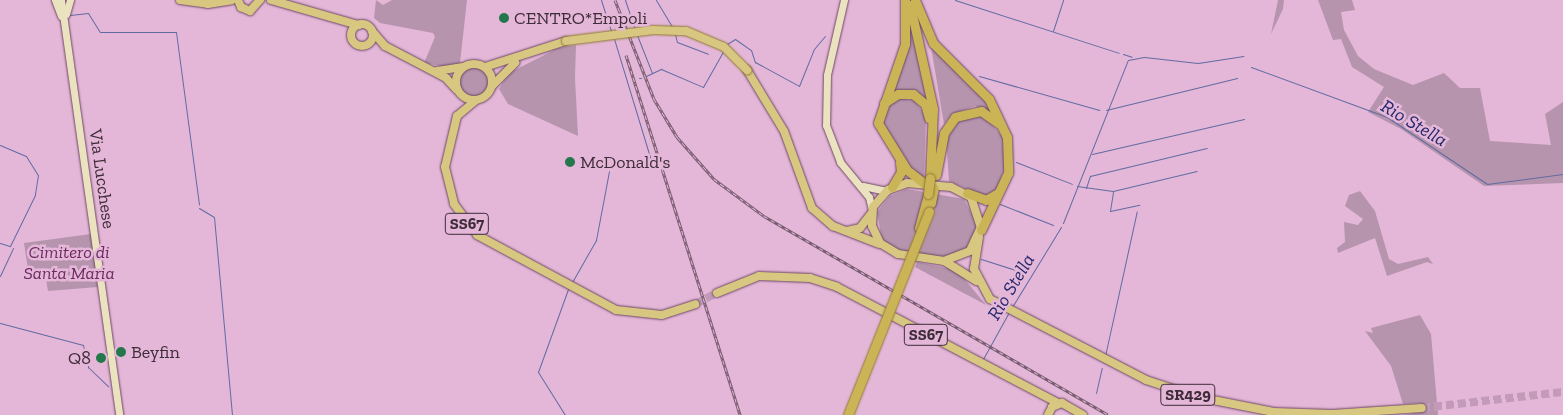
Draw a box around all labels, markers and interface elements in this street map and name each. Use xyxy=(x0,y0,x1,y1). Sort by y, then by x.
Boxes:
place label: CENTRO*Empoli xyxy=(514,7,647,29)
marker: CENTRO*Empoli xyxy=(498,12,510,24)
water label: Rio Stella xyxy=(1377,94,1451,152)
street label: Via Lucchese xyxy=(84,128,120,230)
place label: McDonald's xyxy=(580,151,670,173)
marker: McDonald's xyxy=(564,156,576,168)
road number: SS67 xyxy=(444,210,490,238)
park label: Cimitero di Santa Maria xyxy=(23,242,115,284)
water label: Rio Stella xyxy=(982,250,1040,324)
road number: SS67 xyxy=(904,322,948,348)
place label: Beyfin xyxy=(131,341,180,363)
marker: Beyfin xyxy=(115,346,127,358)
place label: Q8 xyxy=(68,347,91,369)
marker: Q8 xyxy=(95,352,107,364)
road number: SR429 xyxy=(1159,382,1217,408)

